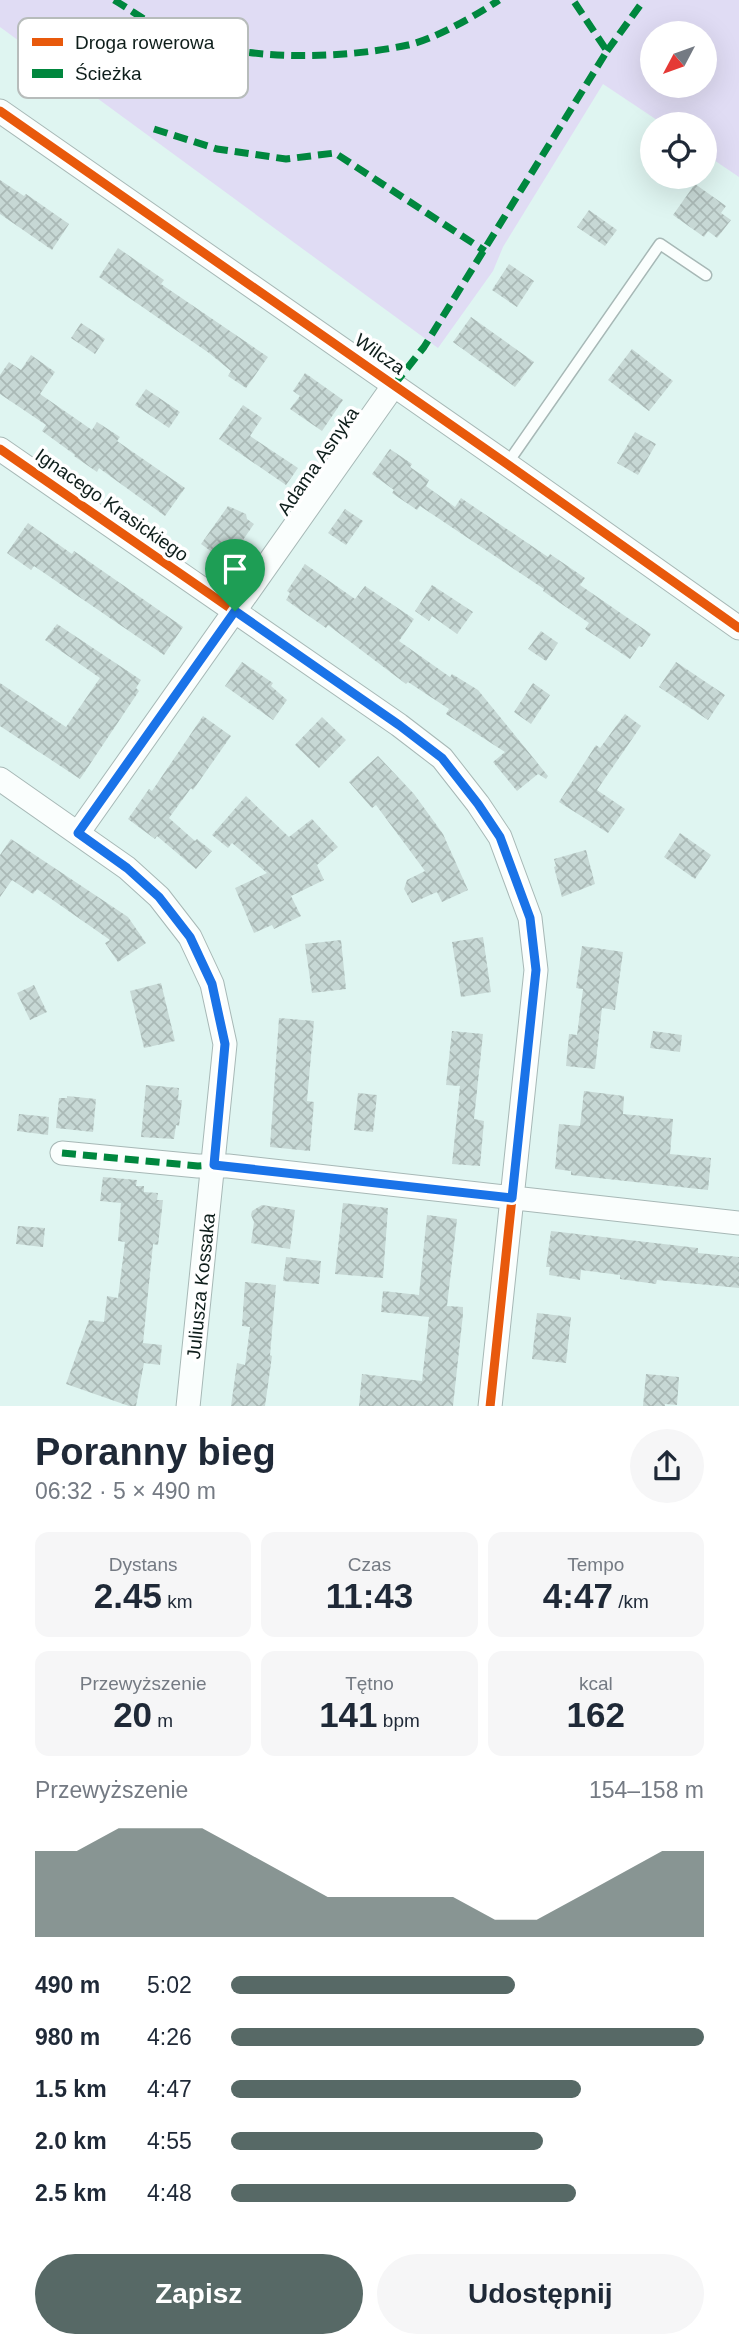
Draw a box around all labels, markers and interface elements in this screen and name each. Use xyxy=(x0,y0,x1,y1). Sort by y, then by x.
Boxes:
legend xyxy=(18,18,248,98)
north arrow xyxy=(640,21,718,98)
map controls xyxy=(640,21,717,189)
text: Droga rowerowa xyxy=(75,32,215,53)
text: Ścieżka xyxy=(75,63,142,84)
button: locate xyxy=(640,112,717,189)
street label: Wilcza xyxy=(351,329,409,379)
street label: Adama Asnyka xyxy=(273,403,363,519)
street label: Ignacego Krasickiego xyxy=(32,444,192,566)
pin xyxy=(205,539,265,611)
icon: arrive xyxy=(216,550,254,588)
street label: Juliusza Kossaka xyxy=(183,1211,219,1360)
button: share xyxy=(630,1429,704,1503)
text: Poranny bieg xyxy=(35,1431,276,1473)
text: 06:32 · 5 × 490 m xyxy=(35,1478,216,1504)
text: Dystans xyxy=(109,1554,177,1575)
text: Czas xyxy=(348,1554,391,1575)
text: Tempo xyxy=(567,1554,624,1575)
text: 2.45 xyxy=(94,1576,162,1615)
text: 11:43 xyxy=(326,1576,413,1615)
text: 4:47 xyxy=(543,1576,613,1615)
text: km xyxy=(162,1591,193,1612)
text: /km xyxy=(613,1591,649,1612)
text: Przewyższenie xyxy=(80,1673,207,1694)
text: Tętno xyxy=(345,1673,394,1694)
text: kcal xyxy=(579,1673,613,1694)
text: 20 xyxy=(113,1695,152,1734)
text: 141 xyxy=(319,1695,378,1734)
text: 162 xyxy=(567,1695,625,1734)
text: m xyxy=(152,1710,173,1731)
text: bpm xyxy=(378,1710,420,1731)
text: Przewyższenie xyxy=(35,1777,188,1803)
text: 154–158 m xyxy=(589,1777,704,1803)
text: 490 m xyxy=(35,1972,100,1998)
text: 5:02 xyxy=(147,1972,192,1998)
text: 980 m xyxy=(35,2024,100,2050)
text: 4:26 xyxy=(147,2024,192,2050)
text: 1.5 km xyxy=(35,2076,107,2102)
text: 4:47 xyxy=(147,2076,192,2102)
text: 2.0 km xyxy=(35,2128,107,2154)
text: 4:55 xyxy=(147,2128,192,2154)
text: 2.5 km xyxy=(35,2180,107,2206)
text: 4:48 xyxy=(147,2180,192,2206)
button: Zapisz xyxy=(35,2254,363,2334)
button: Udostępnij xyxy=(377,2254,704,2334)

